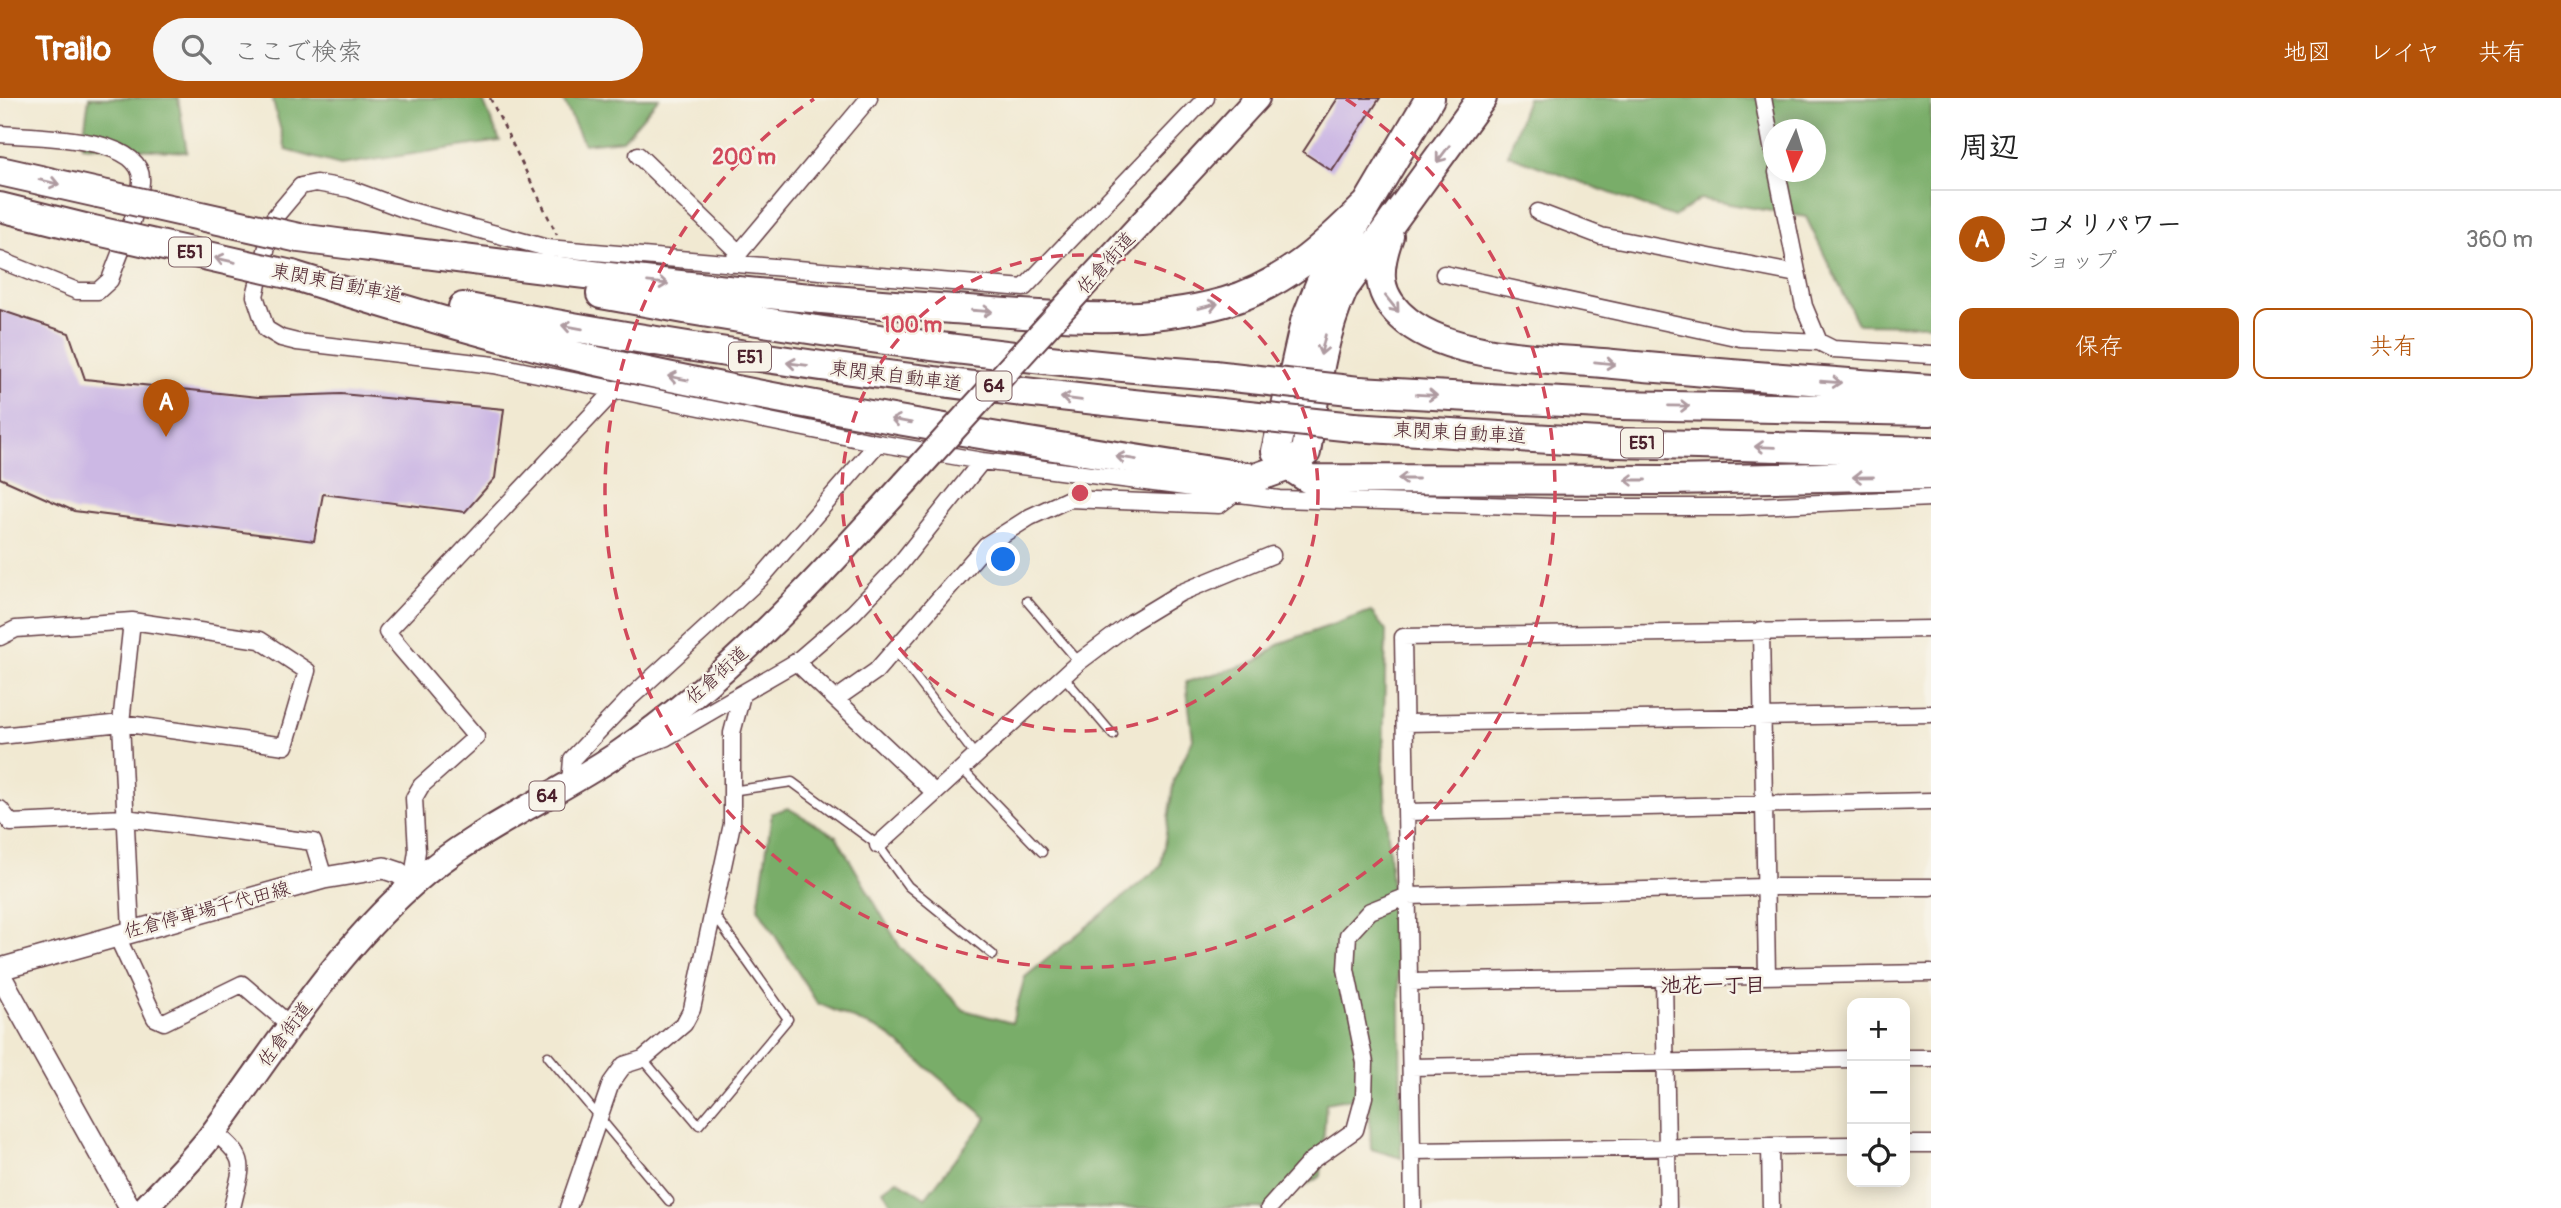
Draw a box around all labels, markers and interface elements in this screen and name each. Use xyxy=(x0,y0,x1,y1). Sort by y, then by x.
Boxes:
search box xyxy=(153,18,643,81)
text: Trailo xyxy=(35,29,111,70)
icon: search xyxy=(177,30,215,68)
text: ここで検索 xyxy=(233,36,363,68)
text: 地図 xyxy=(2283,38,2331,67)
text: レイヤ xyxy=(2369,38,2440,67)
text: 共有 xyxy=(2478,38,2526,67)
north arrow xyxy=(1763,119,1826,182)
text: 周辺 xyxy=(1959,129,2019,166)
text: 200 m xyxy=(712,144,776,171)
one-way arrow xyxy=(1436,144,1450,163)
one-way arrow xyxy=(37,176,60,189)
text: コメリパワー xyxy=(2026,209,2182,241)
text: A xyxy=(1975,225,1989,254)
text: 360 m xyxy=(2466,225,2533,254)
street label: 佐倉街道 xyxy=(1072,227,1140,299)
road number: E51 xyxy=(169,238,211,266)
text: ショップ xyxy=(2026,246,2117,275)
one-way arrow xyxy=(214,253,237,266)
street label: 東関東自動車道 xyxy=(269,259,405,307)
one-way arrow xyxy=(646,277,669,290)
one-way arrow xyxy=(1384,294,1399,312)
one-way arrow xyxy=(1196,299,1219,312)
one-way arrow xyxy=(970,305,993,318)
button: 保存 xyxy=(1959,308,2239,379)
button: 共有 xyxy=(2253,308,2533,379)
text: 100 m xyxy=(882,312,942,339)
one-way arrow xyxy=(561,320,584,333)
one-way arrow xyxy=(1316,333,1330,356)
road number: E51 xyxy=(729,342,771,372)
street label: 東関東自動車道 xyxy=(829,356,963,396)
one-way arrow xyxy=(786,357,809,370)
one-way arrow xyxy=(1593,357,1615,370)
one-way arrow xyxy=(667,370,690,384)
road number: 64 xyxy=(976,372,1012,400)
one-way arrow xyxy=(1819,376,1842,389)
pin: A xyxy=(143,379,189,437)
one-way arrow xyxy=(1416,388,1439,401)
one-way arrow xyxy=(1060,392,1083,405)
one-way arrow xyxy=(1667,399,1690,413)
one-way arrow xyxy=(891,414,913,427)
street label: 東関東自動車道 xyxy=(1393,418,1527,448)
road number: E51 xyxy=(1621,428,1663,458)
one-way arrow xyxy=(1754,441,1777,454)
one-way arrow xyxy=(1115,451,1138,464)
one-way arrow xyxy=(1852,470,1875,484)
one-way arrow xyxy=(1397,472,1420,486)
one-way arrow xyxy=(1624,473,1647,487)
centre of rings xyxy=(1068,481,1092,505)
your location xyxy=(986,542,1020,576)
street label: 佐倉街道 xyxy=(681,641,753,709)
road number: 64 xyxy=(530,782,564,810)
street label: 佐倉停車場千代田線 xyxy=(121,876,293,944)
district label: 池花一丁目 xyxy=(1661,972,1766,999)
street label: 佐倉街道 xyxy=(253,996,317,1072)
map controls xyxy=(1847,998,1910,1187)
button: + xyxy=(1847,998,1910,1061)
button: − xyxy=(1847,1061,1910,1124)
button: locate xyxy=(1847,1124,1910,1187)

